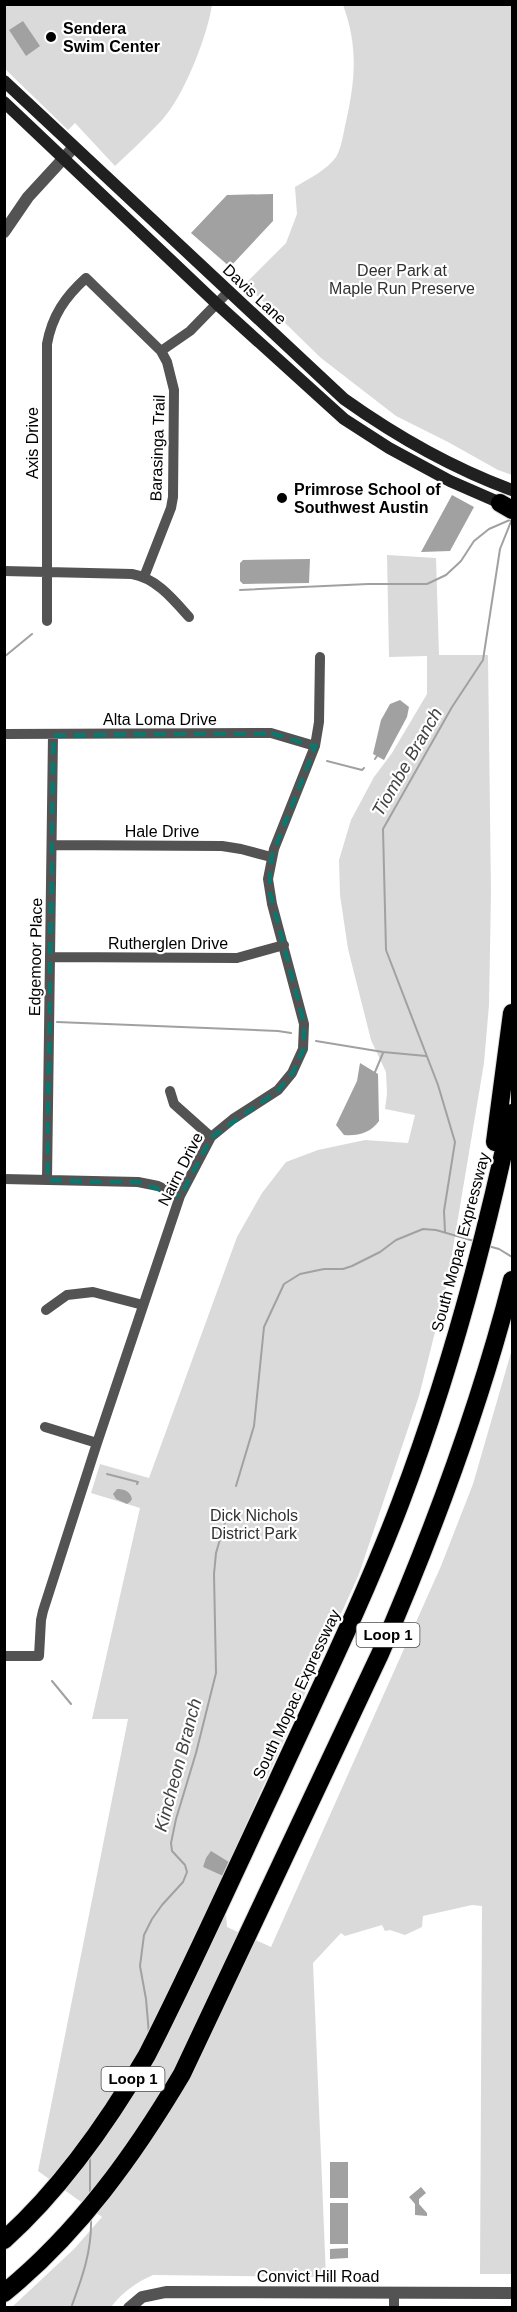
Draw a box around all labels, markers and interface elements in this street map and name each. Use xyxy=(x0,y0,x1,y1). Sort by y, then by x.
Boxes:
place label: Sendera Swim Center xyxy=(63,20,160,55)
marker: Sendera Swim Center xyxy=(44,30,58,44)
street label: Davis Lane xyxy=(220,261,290,328)
park label: Deer Park at Maple Run Preserve xyxy=(329,262,475,297)
street label: Barasinga Trail xyxy=(147,394,168,502)
street label: Axis Drive xyxy=(24,407,41,479)
place label: Primrose School of Southwest Austin xyxy=(294,481,441,516)
marker: Primrose School of Southwest Austin xyxy=(275,491,289,505)
water label: Tiombe Branch xyxy=(368,704,446,820)
street label: Alta Loma Drive xyxy=(103,711,217,728)
street label: Hale Drive xyxy=(125,823,199,840)
street label: Edgemoor Place xyxy=(26,898,45,1016)
street label: Rutherglen Drive xyxy=(108,935,228,952)
street label: Nairn Drive xyxy=(155,1130,206,1209)
street label: South Mopac Expressway xyxy=(428,1151,493,1334)
park label: Dick Nichols District Park xyxy=(210,1507,298,1542)
street label: South Mopac Expressway xyxy=(250,1607,343,1782)
road number: Loop 1 xyxy=(356,1623,420,1647)
water label: Kincheon Branch xyxy=(151,1696,205,1834)
road number: Loop 1 xyxy=(102,2067,164,2091)
street label: Convict Hill Road xyxy=(257,2268,379,2285)

